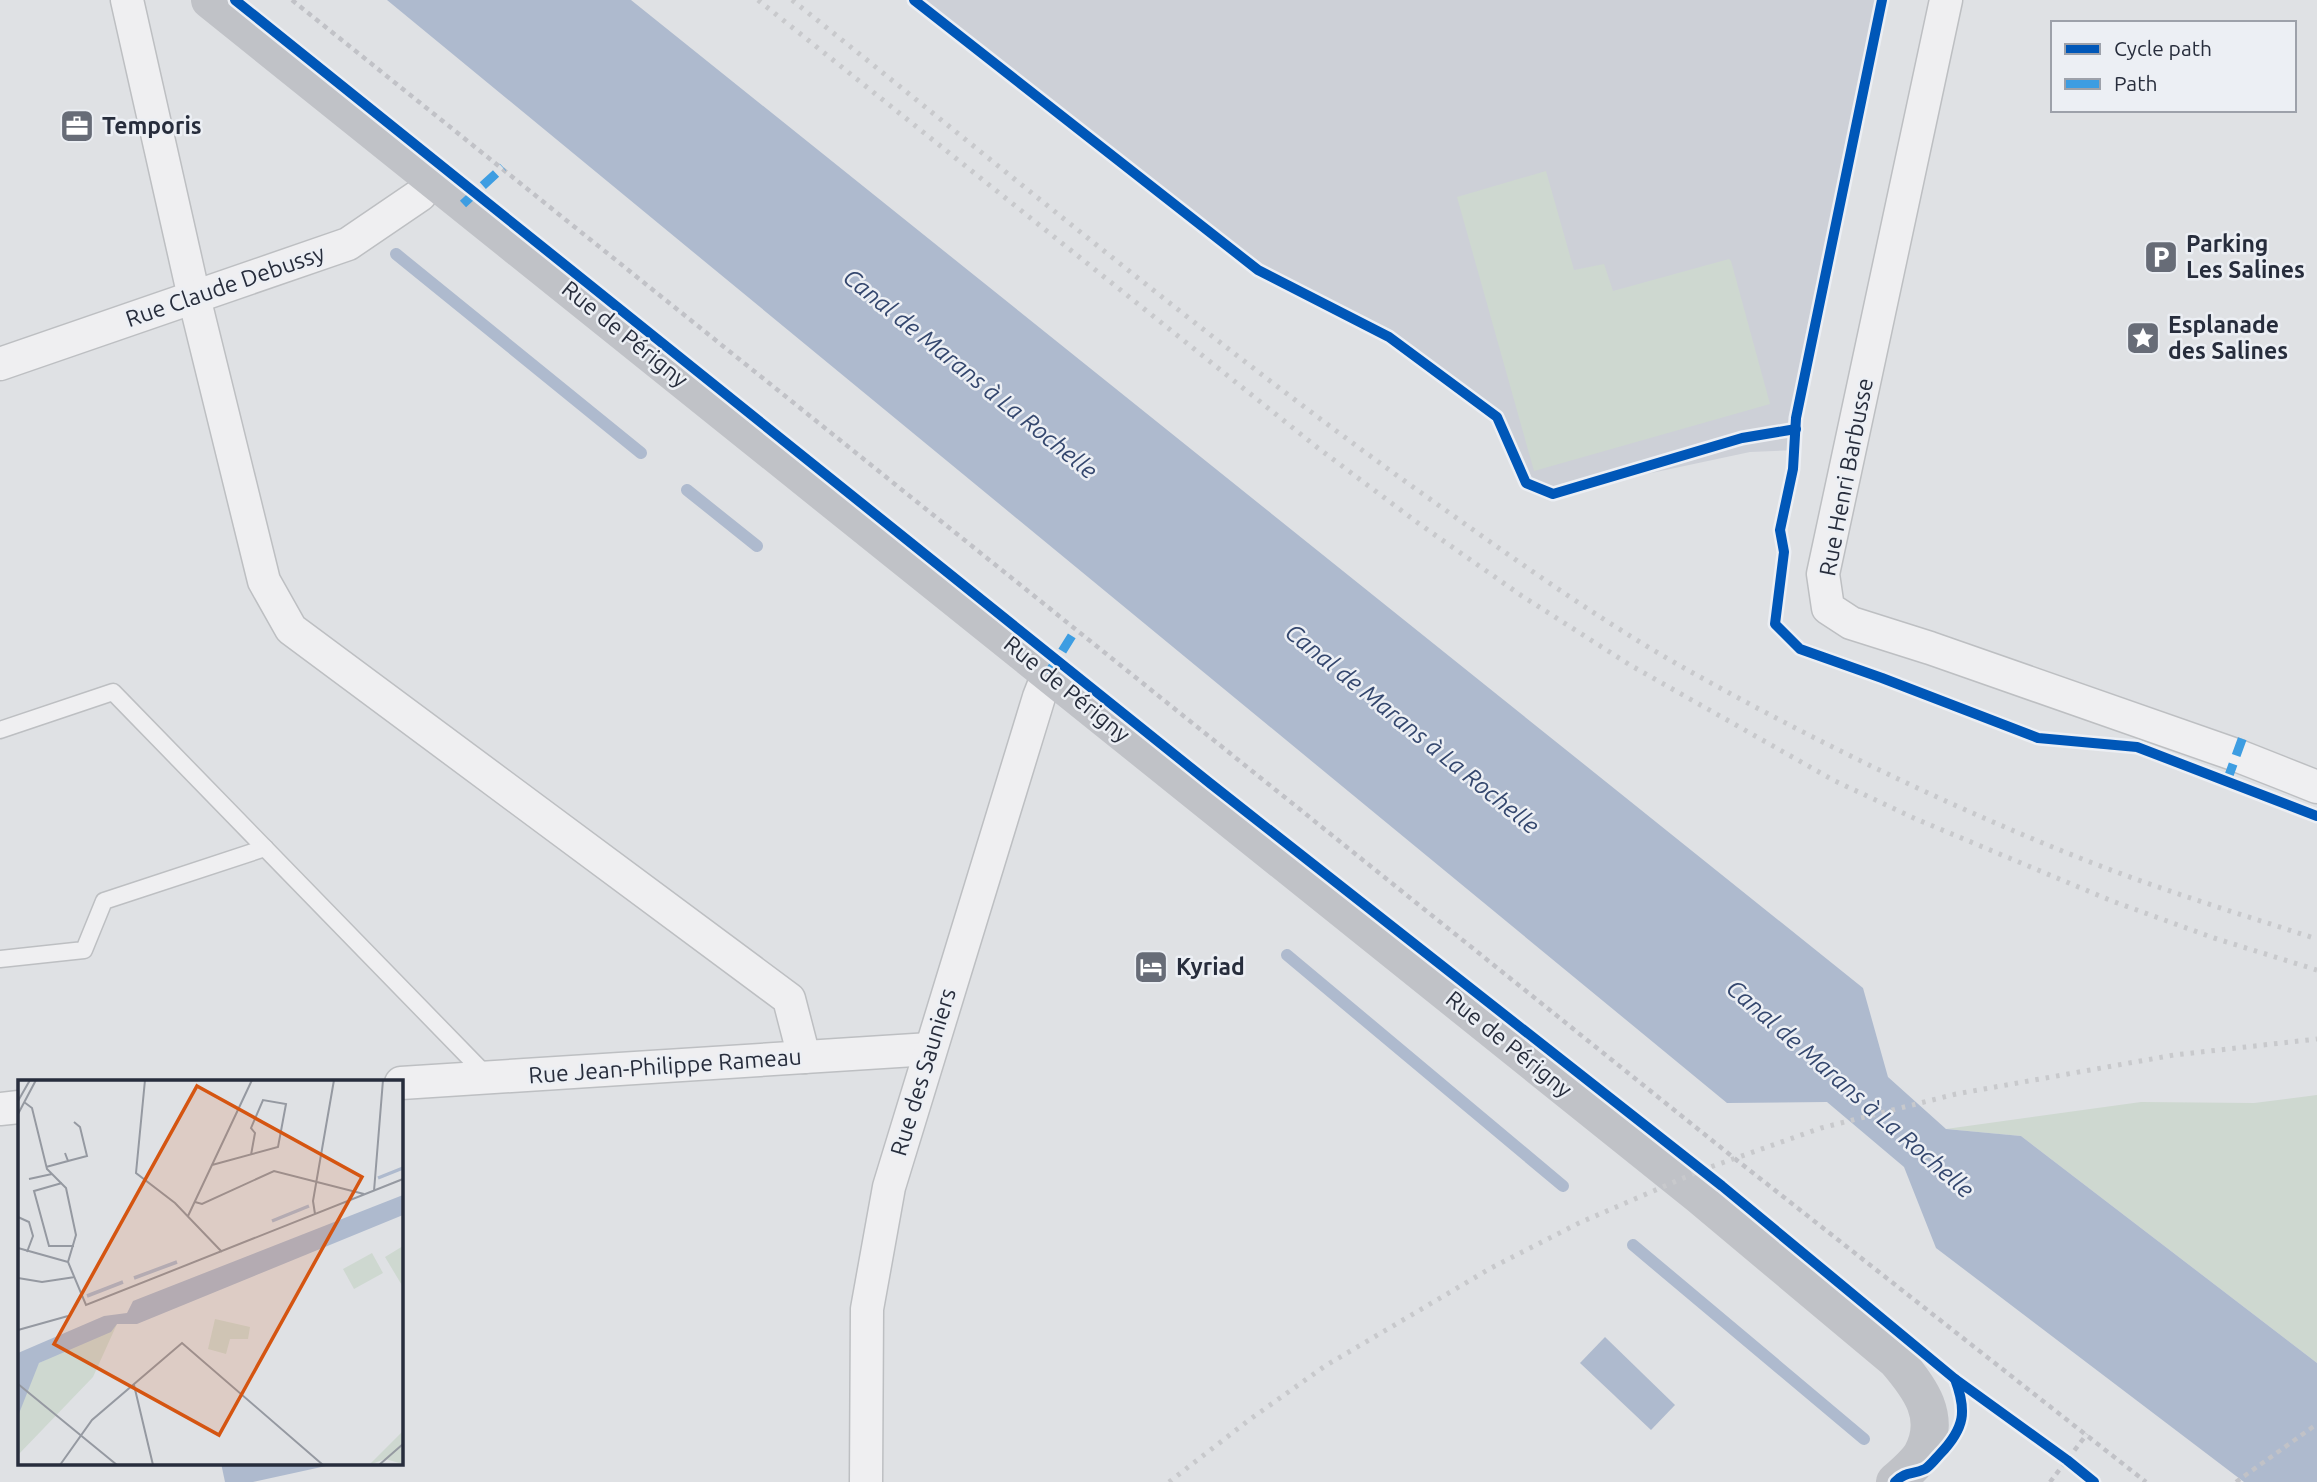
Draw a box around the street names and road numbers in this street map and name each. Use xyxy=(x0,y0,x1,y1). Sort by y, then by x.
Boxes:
street label: Rue Claude Debussy xyxy=(122,240,327,331)
street label: Rue de Périgny xyxy=(557,275,693,392)
street label: Rue Henri Barbusse xyxy=(1814,376,1877,578)
street label: Rue de Périgny xyxy=(999,630,1135,747)
street label: Rue des Sauniers xyxy=(885,985,960,1159)
street label: Rue de Périgny xyxy=(1441,985,1577,1102)
street label: Rue Jean-Philippe Rameau xyxy=(528,1043,802,1088)

